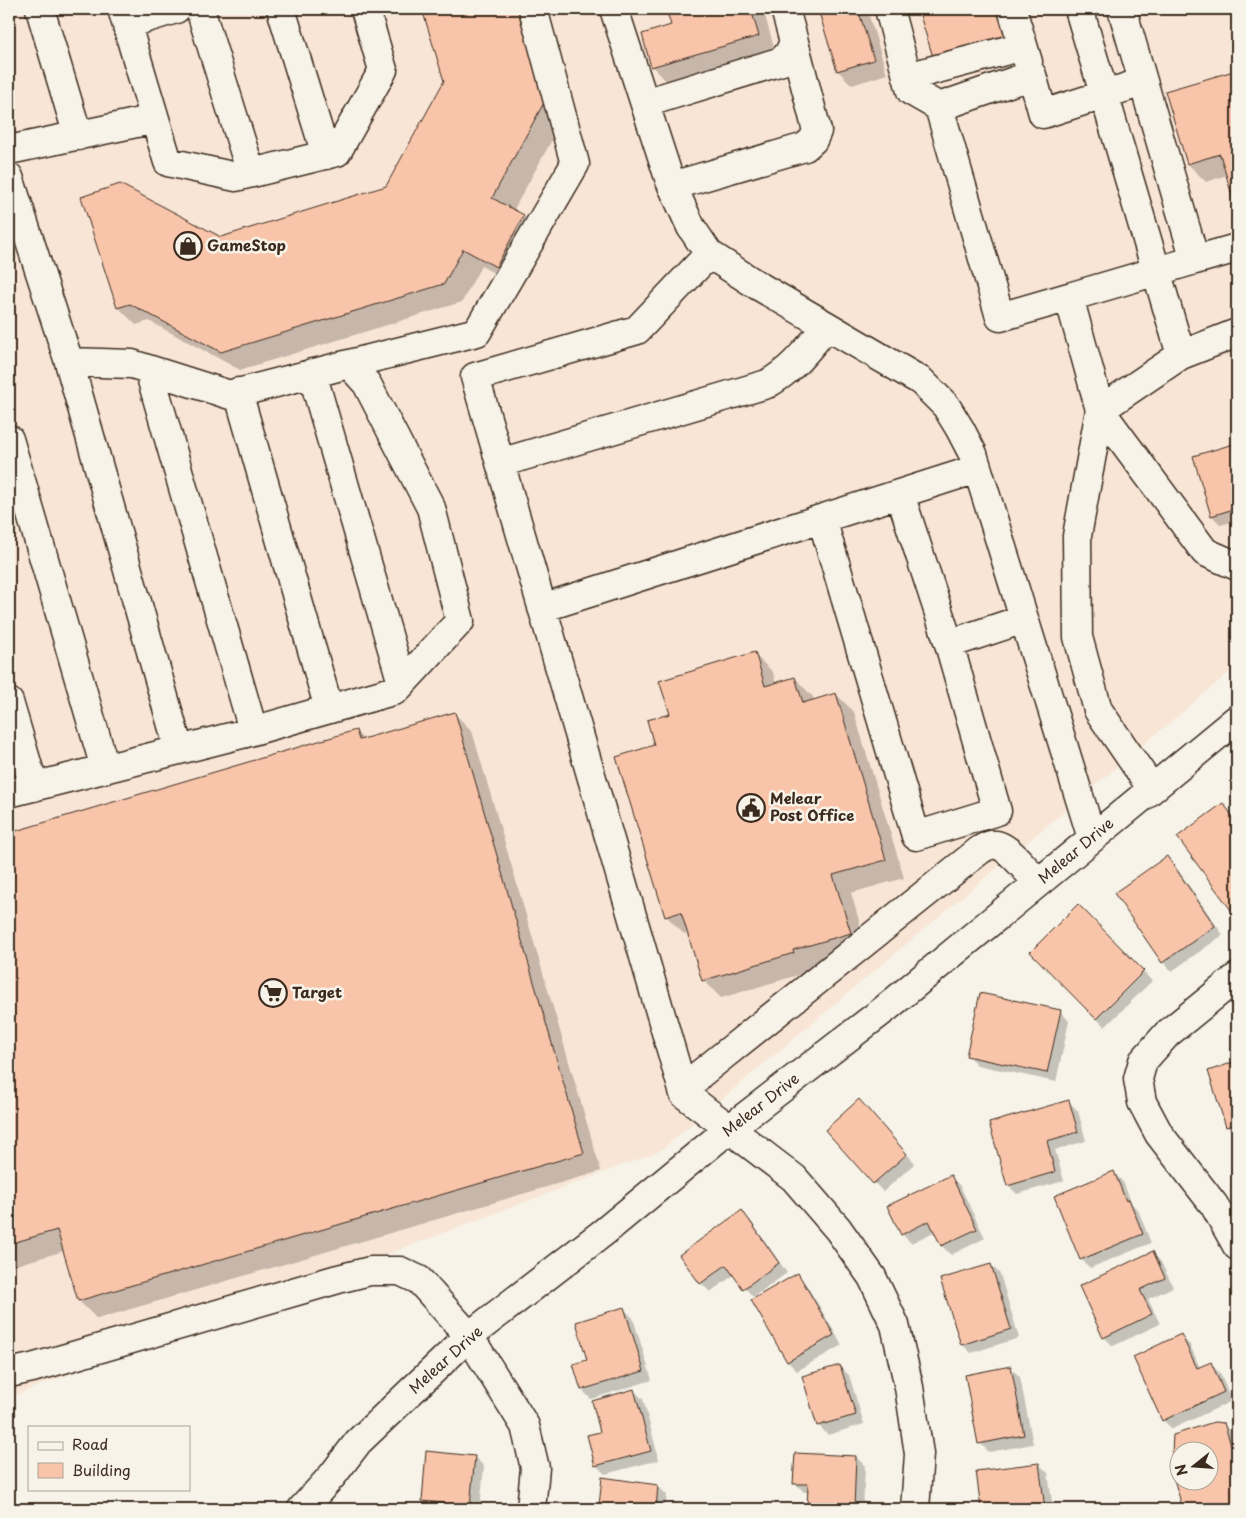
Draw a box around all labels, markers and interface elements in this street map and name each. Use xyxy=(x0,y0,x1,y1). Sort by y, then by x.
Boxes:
shop icon: GameStop xyxy=(173,231,203,261)
place label: GameStop xyxy=(207,233,286,256)
place label: Melear Post Office xyxy=(770,786,854,826)
public building icon: Melear Post Office xyxy=(736,793,766,823)
street label: Melear Drive xyxy=(1032,811,1118,888)
supermarket icon: Target xyxy=(258,978,288,1008)
place label: Target xyxy=(292,980,342,1003)
street label: Melear Drive xyxy=(717,1066,804,1141)
street label: Melear Drive xyxy=(403,1319,487,1398)
legend xyxy=(28,1426,190,1490)
text: Road xyxy=(72,1432,108,1455)
north arrow xyxy=(1168,1440,1218,1490)
text: Building xyxy=(72,1458,131,1481)
text: N xyxy=(1169,1462,1193,1478)

